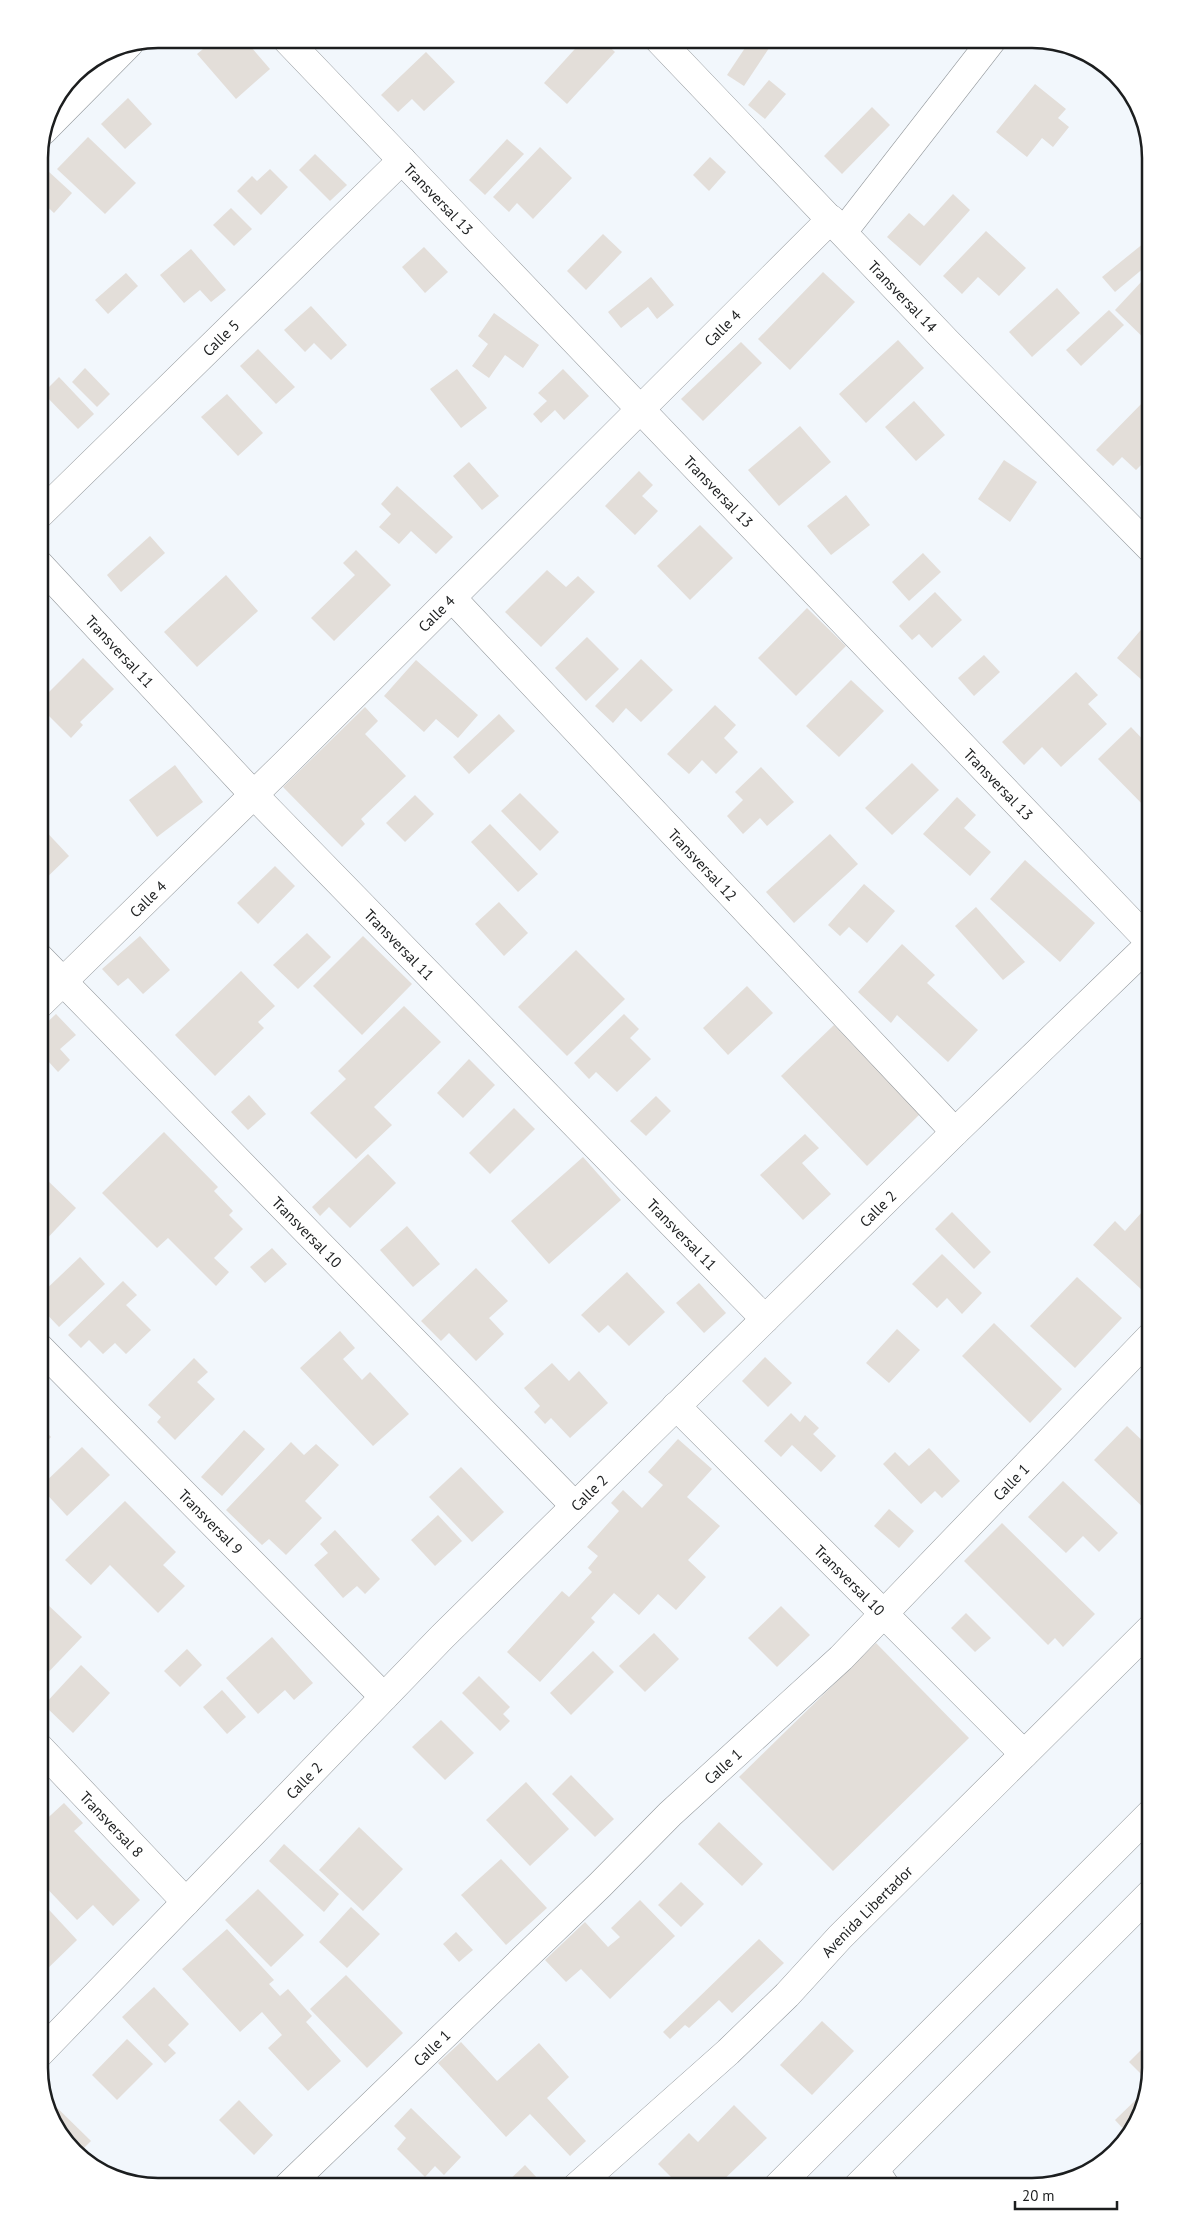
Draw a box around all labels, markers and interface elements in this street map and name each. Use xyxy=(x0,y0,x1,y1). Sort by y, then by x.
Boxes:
street label: Transversal 13 xyxy=(400,159,478,239)
street label: Transversal 14 xyxy=(864,256,942,336)
street label: Calle 4 xyxy=(700,305,745,350)
street label: Calle 5 xyxy=(198,315,243,360)
street label: Transversal 13 xyxy=(680,451,758,531)
street label: Calle 4 xyxy=(414,591,459,635)
street label: Transversal 11 xyxy=(82,611,158,691)
street label: Transversal 13 xyxy=(960,744,1038,824)
street label: Transversal 12 xyxy=(664,824,741,905)
street label: Calle 4 xyxy=(125,876,170,921)
street label: Transversal 11 xyxy=(361,905,439,984)
street label: Calle 2 xyxy=(855,1186,900,1231)
street label: Transversal 10 xyxy=(268,1192,346,1271)
street label: Transversal 11 xyxy=(643,1195,721,1274)
street label: Calle 1 xyxy=(989,1459,1033,1504)
street label: Calle 2 xyxy=(566,1470,611,1515)
street label: Transversal 9 xyxy=(175,1485,247,1558)
street label: Transversal 10 xyxy=(811,1541,889,1619)
street label: Calle 1 xyxy=(700,1744,746,1788)
street label: Calle 2 xyxy=(282,1757,326,1803)
street label: Transversal 8 xyxy=(76,1787,148,1861)
street label: Avenida Libertador xyxy=(817,1861,916,1961)
street label: Calle 1 xyxy=(409,2025,454,2070)
scale bar xyxy=(1015,2178,1118,2210)
text: 20 m xyxy=(1022,2186,1055,2205)

